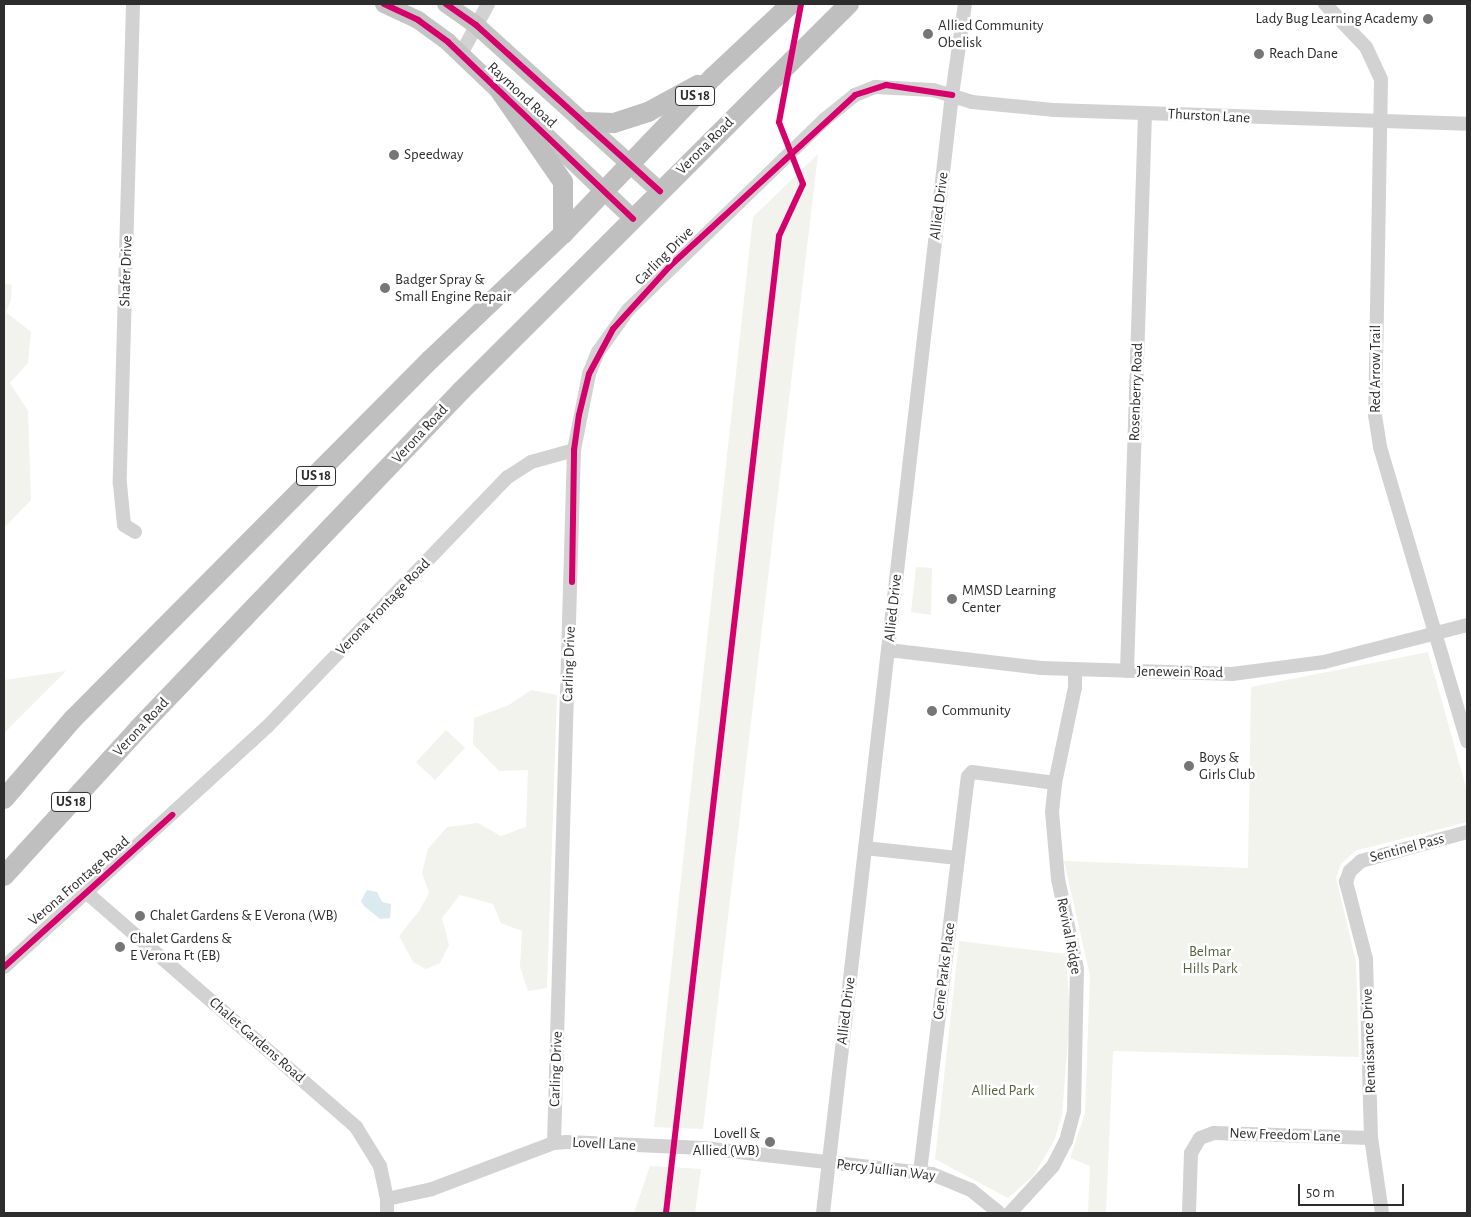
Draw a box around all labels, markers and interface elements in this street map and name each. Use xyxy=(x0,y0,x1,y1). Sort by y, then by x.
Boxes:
place label: Lady Bug Learning Academy xyxy=(1256,10,1418,28)
marker: Lady Bug Learning Academy xyxy=(1422,13,1434,25)
place label: Allied Community Obelisk xyxy=(938,16,1043,51)
marker: Allied Community Obelisk xyxy=(922,28,934,40)
place label: Reach Dane xyxy=(1269,45,1338,63)
marker: Reach Dane xyxy=(1253,48,1265,60)
street label: Raymond Road xyxy=(484,58,560,132)
road number: US 18 xyxy=(675,84,715,108)
street label: Thurston Lane xyxy=(1167,105,1251,127)
street label: Verona Road xyxy=(673,114,737,178)
place label: Speedway xyxy=(404,146,463,164)
marker: Speedway xyxy=(388,149,400,161)
street label: Allied Drive xyxy=(926,171,952,241)
street label: Carling Drive xyxy=(631,223,697,289)
street label: Shafer Drive xyxy=(116,235,136,307)
place label: Badger Spray & Small Engine Repair xyxy=(395,270,511,305)
marker: Badger Spray & Small Engine Repair xyxy=(379,282,391,294)
street label: Red Arrow Trail xyxy=(1367,325,1385,413)
street label: Rosenberry Road xyxy=(1125,342,1147,442)
street label: Verona Road xyxy=(388,401,452,467)
road number: US 18 xyxy=(296,464,336,488)
street label: Verona Frontage Road xyxy=(332,555,434,659)
street label: Allied Drive xyxy=(880,573,906,643)
place label: MMSD Learning Center xyxy=(962,581,1056,616)
marker: MMSD Learning Center xyxy=(946,593,958,605)
street label: Carling Drive xyxy=(559,626,579,702)
street label: Jenewein Road xyxy=(1137,662,1223,682)
street label: Verona Road xyxy=(109,694,173,760)
place label: Community xyxy=(942,702,1011,720)
marker: Community xyxy=(926,705,938,717)
place label: Boys & Girls Club xyxy=(1199,748,1255,783)
marker: Boys & Girls Club xyxy=(1183,760,1195,772)
road number: US 18 xyxy=(51,790,91,814)
street label: Sentinel Pass xyxy=(1368,829,1446,867)
street label: Verona Frontage Road xyxy=(25,832,133,930)
street label: Revival Ridge xyxy=(1053,896,1085,976)
place label: Chalet Gardens & E Verona (WB) xyxy=(150,907,338,925)
marker: Chalet Gardens & E Verona (WB) xyxy=(134,910,146,922)
street label: Gene Parks Place xyxy=(929,921,959,1021)
place label: Chalet Gardens & E Verona Ft (EB) xyxy=(130,929,232,964)
marker: Chalet Gardens & E Verona Ft (EB) xyxy=(114,941,126,953)
park label: Belmar Hills Park xyxy=(1182,942,1238,977)
street label: Allied Drive xyxy=(833,976,859,1046)
street label: Renaissance Drive xyxy=(1358,988,1380,1094)
street label: Chalet Gardens Road xyxy=(205,993,309,1087)
street label: Carling Drive xyxy=(546,1031,566,1107)
park label: Allied Park xyxy=(972,1082,1034,1100)
place label: Lovell & Allied (WB) xyxy=(693,1124,760,1159)
street label: New Freedom Lane xyxy=(1229,1124,1341,1146)
street label: Lovell Lane xyxy=(572,1133,636,1155)
marker: Lovell & Allied (WB) xyxy=(764,1136,776,1148)
street label: Percy Jullian Way xyxy=(836,1155,936,1185)
scale bar xyxy=(1301,1174,1407,1206)
text: 50 m xyxy=(1306,1185,1335,1200)

